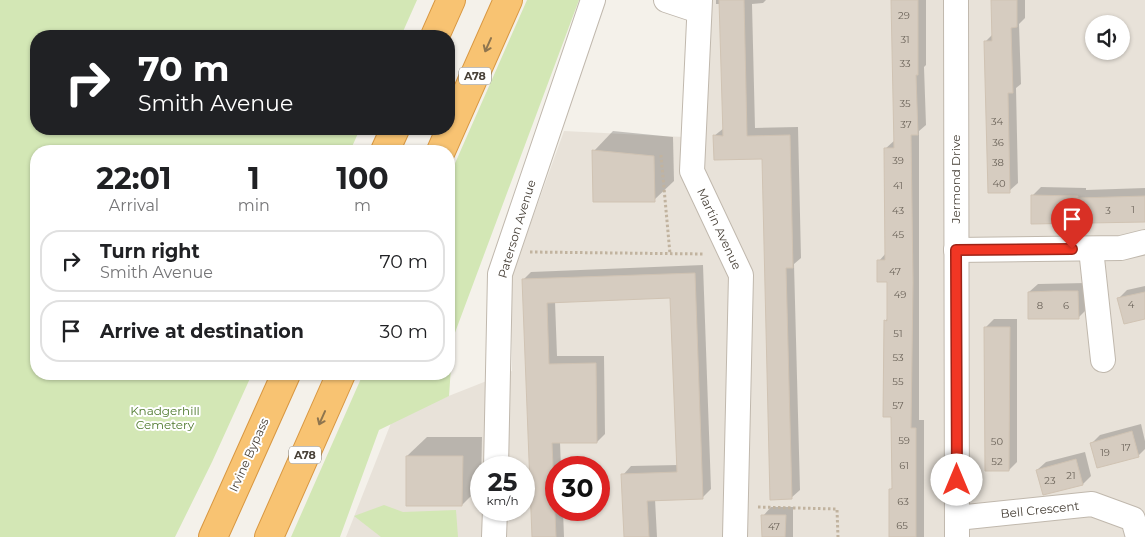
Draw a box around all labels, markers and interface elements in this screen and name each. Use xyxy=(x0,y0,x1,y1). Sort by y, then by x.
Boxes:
house number: 29 xyxy=(898,9,910,22)
map controls xyxy=(1085,15,1130,60)
button: sound xyxy=(1085,15,1130,60)
house number: 31 xyxy=(900,33,910,46)
one-way arrow xyxy=(483,37,493,52)
text: 70 m xyxy=(138,47,229,90)
icon: right xyxy=(55,50,120,115)
house number: 33 xyxy=(899,57,911,70)
road number: A78 xyxy=(459,68,491,84)
text: Smith Avenue xyxy=(138,90,293,117)
house number: 35 xyxy=(899,97,911,110)
house number: 34 xyxy=(991,115,1004,128)
house number: 37 xyxy=(900,118,912,131)
street label: Jermond Drive xyxy=(948,134,963,225)
house number: 36 xyxy=(992,136,1004,149)
house number: 39 xyxy=(892,154,904,167)
house number: 38 xyxy=(992,156,1004,169)
text: 22:01 xyxy=(96,160,172,197)
text: 1 xyxy=(248,160,260,197)
text: 100 xyxy=(336,160,389,197)
house number: 40 xyxy=(992,177,1006,190)
street label: Paterson Avenue xyxy=(494,178,539,280)
house number: 41 xyxy=(893,179,903,192)
street label: Martin Avenue xyxy=(694,186,745,272)
text: Arrival xyxy=(109,196,159,215)
text: min xyxy=(238,196,270,215)
text: m xyxy=(354,196,371,215)
pin xyxy=(1051,198,1093,249)
house number: 1 xyxy=(1131,203,1135,216)
house number: 43 xyxy=(892,204,904,217)
house number: 3 xyxy=(1105,204,1111,217)
icon: arrive xyxy=(1058,205,1086,233)
house number: 45 xyxy=(892,228,904,241)
text: Turn right xyxy=(100,240,200,263)
icon: right xyxy=(57,247,85,275)
text: 70 m xyxy=(379,250,428,273)
text: Smith Avenue xyxy=(100,263,213,282)
house number: 47 xyxy=(889,265,901,278)
house number: 49 xyxy=(894,288,906,301)
house number: 4 xyxy=(1128,298,1135,311)
house number: 8 xyxy=(1037,299,1043,312)
house number: 6 xyxy=(1063,299,1069,312)
icon: arrive xyxy=(57,317,85,345)
text: Arrive at destination xyxy=(100,320,304,343)
text: 30 m xyxy=(380,320,428,343)
house number: 51 xyxy=(893,327,903,340)
house number: 53 xyxy=(892,351,904,364)
house number: 55 xyxy=(892,375,904,388)
house number: 57 xyxy=(892,399,904,412)
park label: Knadgerhill Cemetery xyxy=(130,403,200,432)
one-way arrow xyxy=(316,410,326,425)
street label: Irvine Bypass xyxy=(226,415,272,494)
house number: 59 xyxy=(898,434,910,447)
house number: 50 xyxy=(991,435,1004,448)
house number: 17 xyxy=(1121,441,1131,454)
road number: A78 xyxy=(289,446,321,464)
house number: 19 xyxy=(1100,446,1110,459)
position arrow xyxy=(930,453,982,505)
house number: 52 xyxy=(991,455,1003,468)
speed limit sign: 30 xyxy=(545,456,610,521)
house number: 61 xyxy=(899,459,909,472)
text: 25 xyxy=(488,467,517,497)
house number: 21 xyxy=(1066,469,1076,482)
house number: 23 xyxy=(1044,474,1056,487)
text: km/h xyxy=(486,493,519,508)
house number: 63 xyxy=(897,495,909,508)
street label: Bell Crescent xyxy=(1000,498,1080,521)
house number: 65 xyxy=(896,519,908,532)
house number: 47 xyxy=(768,520,780,533)

